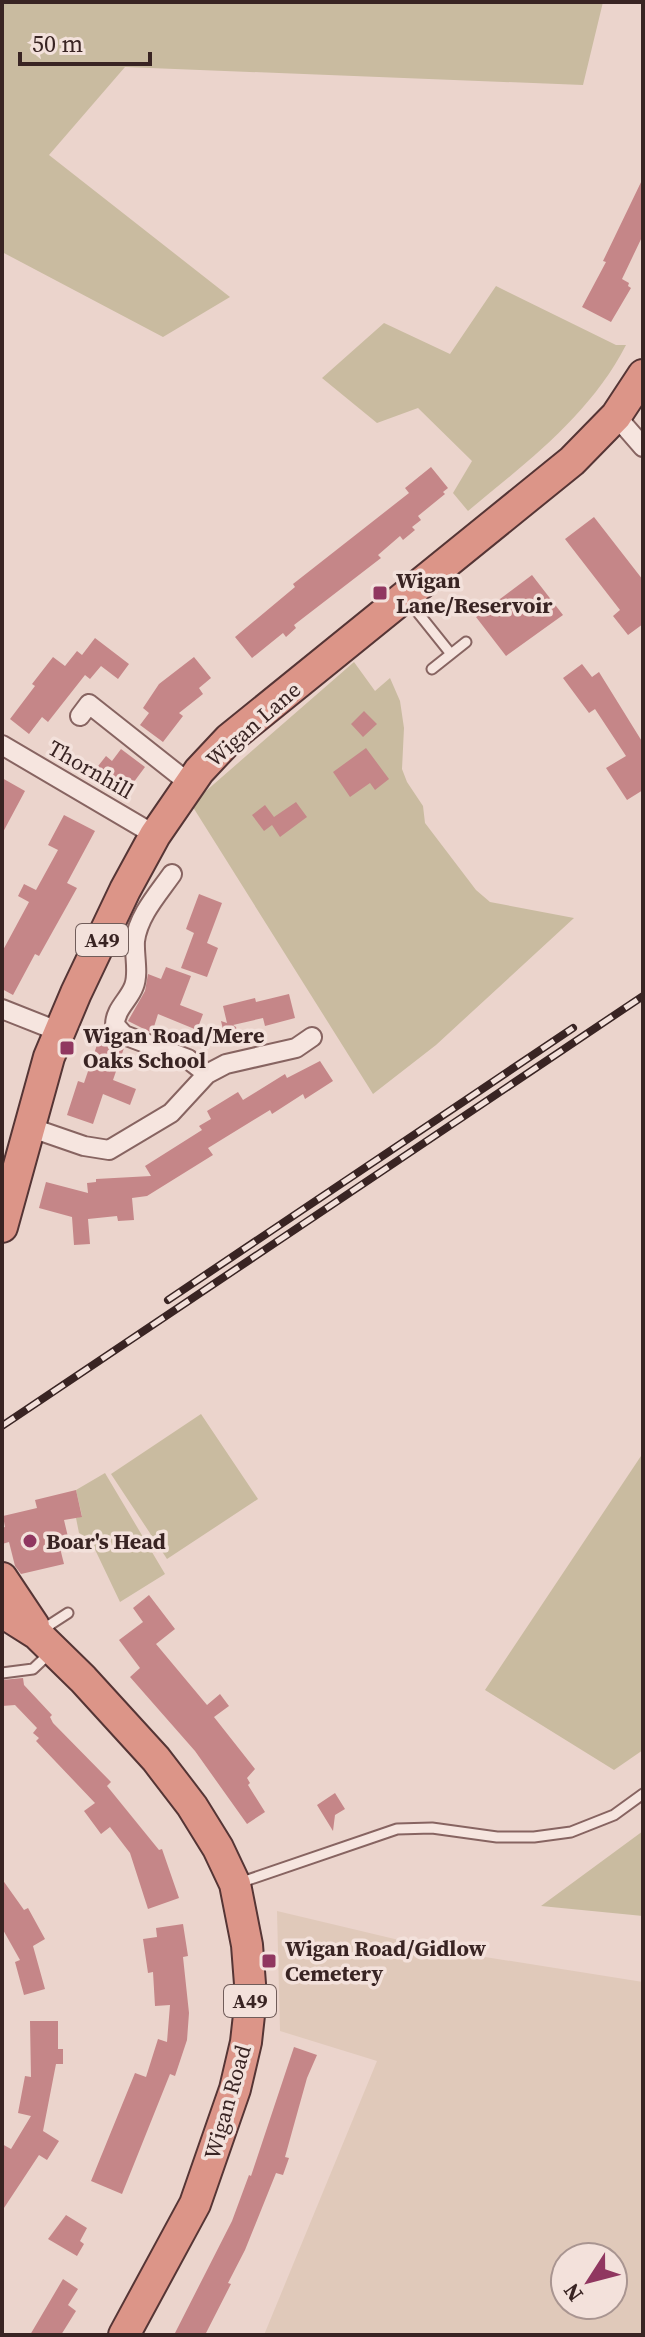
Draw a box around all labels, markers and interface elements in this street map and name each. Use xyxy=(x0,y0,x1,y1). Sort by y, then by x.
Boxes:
scale bar xyxy=(20,16,150,66)
text: 50 m xyxy=(32,27,83,60)
place label: Wigan Lane/Reservoir xyxy=(396,565,553,620)
marker: Wigan Lane/Reservoir xyxy=(371,584,389,602)
street label: Wigan Lane xyxy=(199,674,307,774)
street label: Thornhill xyxy=(43,732,139,806)
road number: A49 xyxy=(76,924,128,956)
place label: Wigan Road/Mere Oaks School xyxy=(83,1020,264,1075)
marker: Wigan Road/Mere Oaks School xyxy=(58,1039,76,1057)
place label: Boar's Head xyxy=(46,1526,166,1556)
marker: Boar's Head xyxy=(21,1532,39,1550)
place label: Wigan Road/Gidlow Cemetery xyxy=(285,1933,487,1988)
marker: Wigan Road/Gidlow Cemetery xyxy=(260,1952,278,1970)
road number: A49 xyxy=(224,1985,276,2017)
street label: Wigan Road xyxy=(196,2041,258,2163)
north arrow xyxy=(549,2241,629,2321)
text: N xyxy=(556,2277,590,2308)

